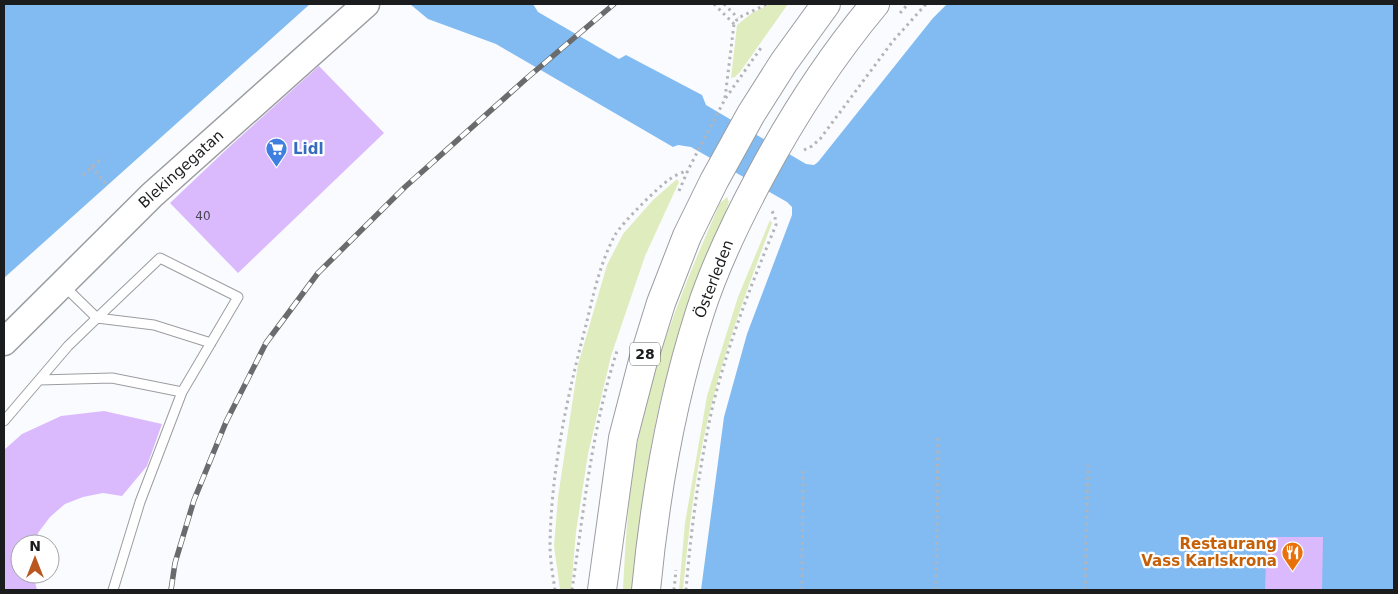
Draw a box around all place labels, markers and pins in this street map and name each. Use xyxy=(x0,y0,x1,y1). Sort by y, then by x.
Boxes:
supermarket icon: Lidl xyxy=(265,137,289,168)
place label: Lidl xyxy=(293,140,324,158)
place label: Restaurang Vass Karlskrona xyxy=(1141,535,1277,570)
restaurant icon: Restaurang Vass Karlskrona xyxy=(1281,541,1305,572)

